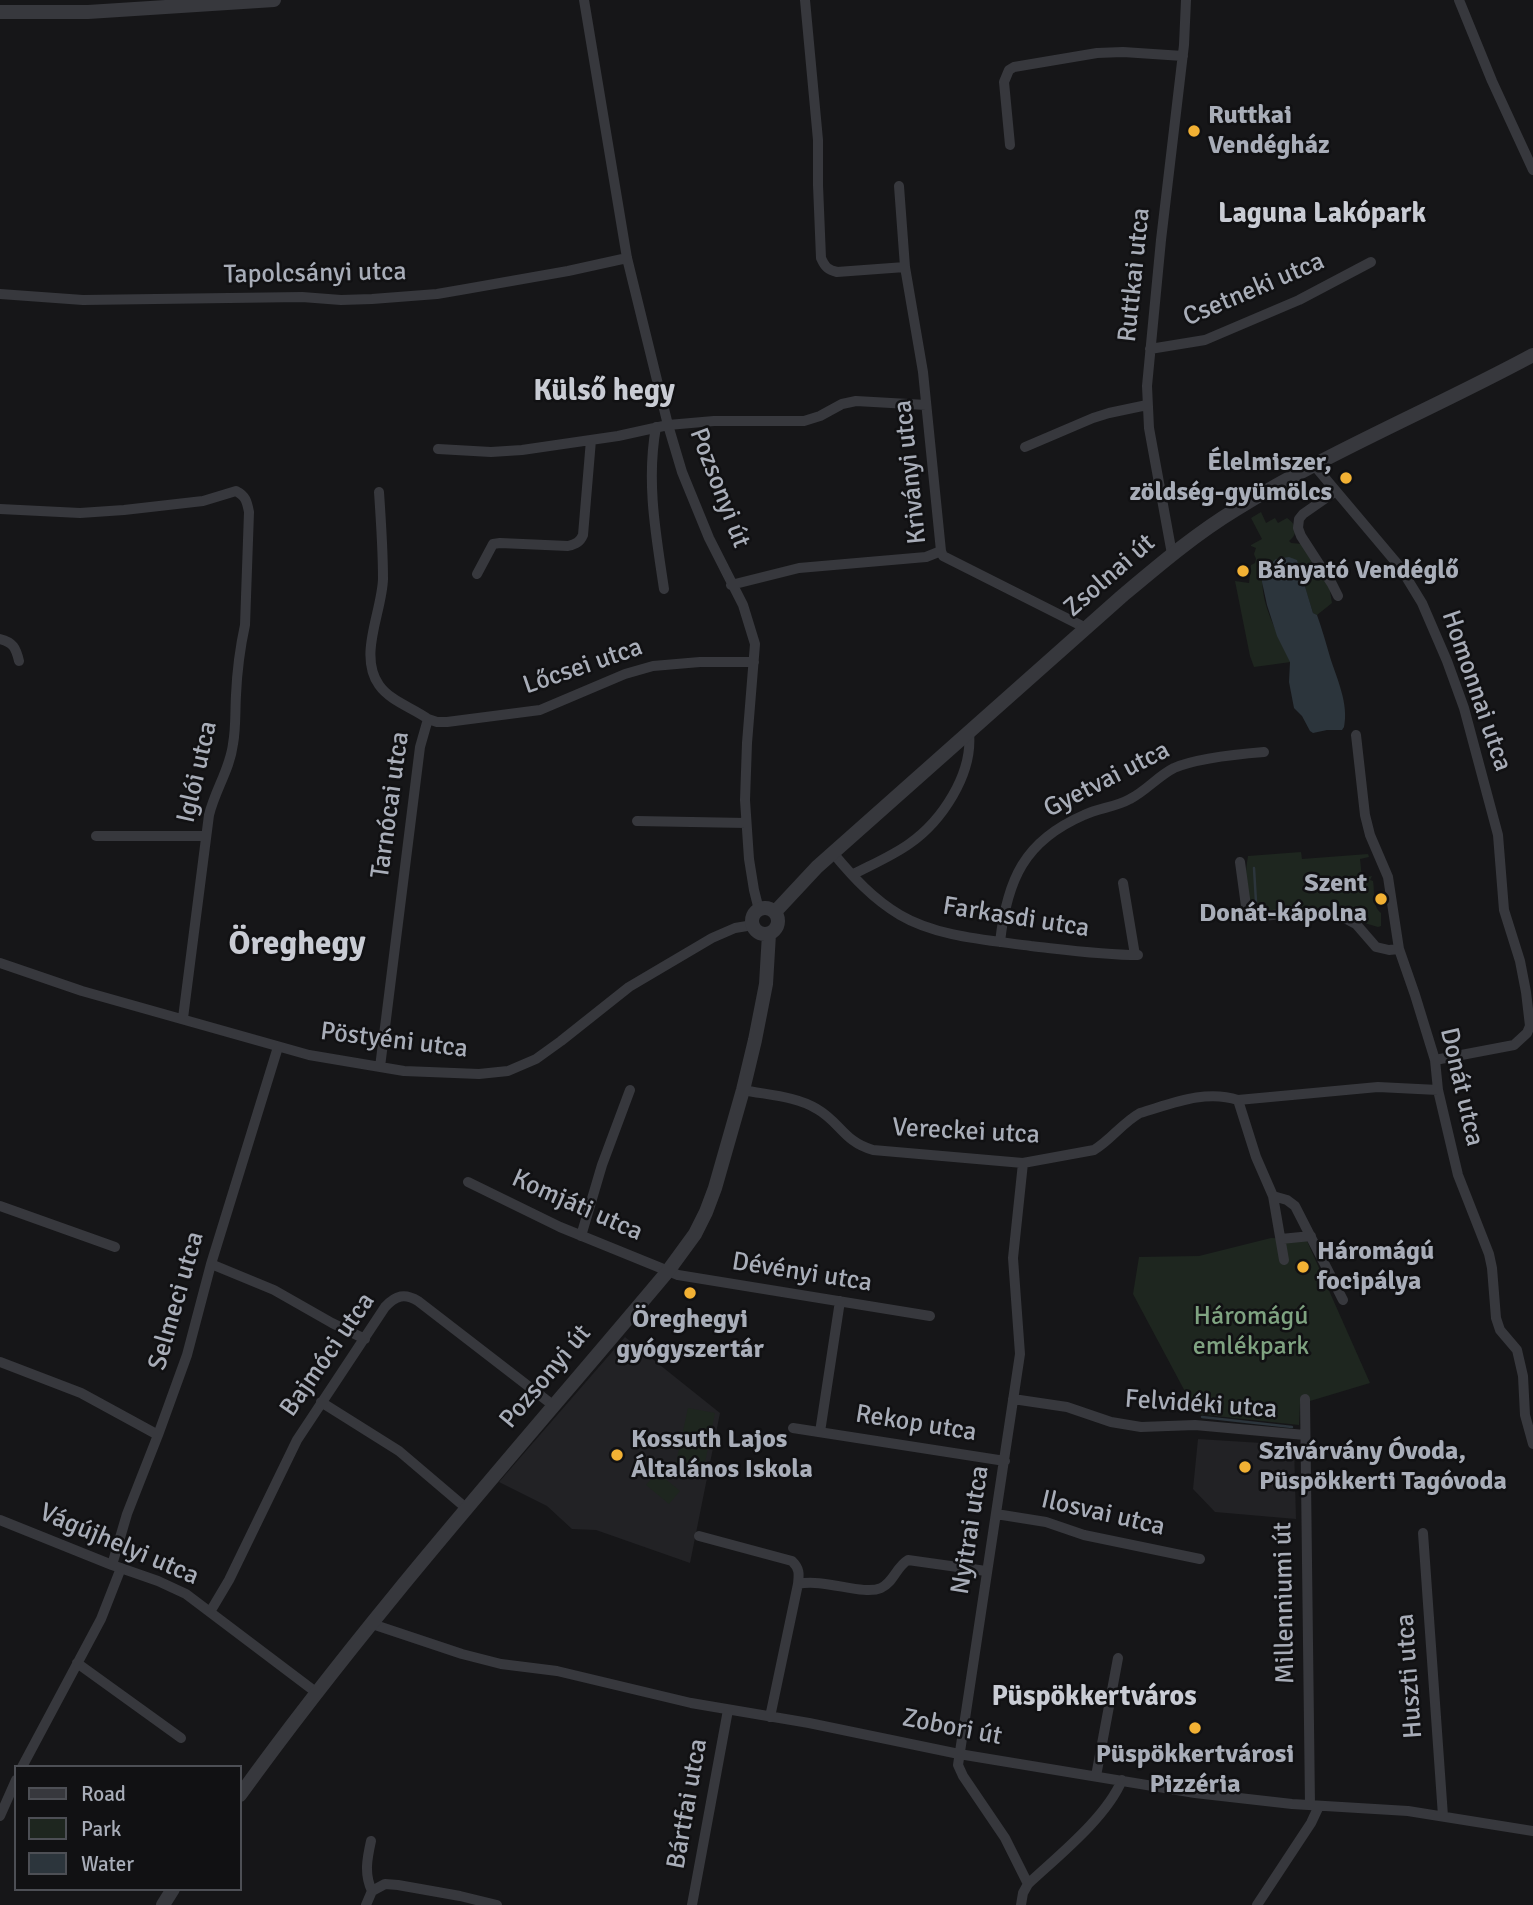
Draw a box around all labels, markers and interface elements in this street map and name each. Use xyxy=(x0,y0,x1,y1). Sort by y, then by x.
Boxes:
place label: Ruttkai Vendégház xyxy=(1208,100,1330,162)
marker: Ruttkai Vendégház xyxy=(1186,123,1202,139)
district label: Laguna Lakópark xyxy=(1218,198,1426,232)
street label: Ruttkai utca xyxy=(1112,206,1158,344)
street label: Csetneki utca xyxy=(1179,246,1329,334)
street label: Tapolcsányi utca xyxy=(223,257,407,291)
district label: Külső hegy xyxy=(533,374,675,410)
street label: Kriványi utca xyxy=(888,398,934,546)
street label: Pozsonyi út xyxy=(682,424,756,552)
place label: Élelmiszer, zöldség-gyümölcs xyxy=(1129,447,1332,508)
marker: Élelmiszer, zöldség-gyümölcs xyxy=(1338,470,1354,486)
street label: Zsolnai út xyxy=(1058,528,1162,624)
place label: Bányató Vendéglő xyxy=(1257,555,1459,587)
marker: Bányató Vendéglő xyxy=(1235,563,1251,579)
street label: Homonnai utca xyxy=(1434,606,1518,776)
street label: Lőcsei utca xyxy=(519,632,647,702)
street label: Iglói utca xyxy=(171,718,225,826)
street label: Tarnócai utca xyxy=(365,729,417,881)
street label: Gyetvai utca xyxy=(1039,735,1175,825)
place label: Szent Donát-kápolna xyxy=(1199,868,1367,930)
street label: Farkasdi utca xyxy=(940,891,1092,945)
marker: Szent Donát-kápolna xyxy=(1373,891,1389,907)
district label: Öreghegy xyxy=(228,925,366,965)
street label: Pöstyéni utca xyxy=(318,1016,470,1066)
street label: Donát utca xyxy=(1432,1025,1490,1149)
street label: Vereckei utca xyxy=(891,1113,1041,1151)
street label: Komjáti utca xyxy=(507,1163,647,1249)
street label: Selmeci utca xyxy=(142,1228,212,1374)
place label: Háromágú focipálya xyxy=(1317,1236,1434,1298)
street label: Dévényi utca xyxy=(730,1247,874,1299)
marker: Háromágú focipálya xyxy=(1295,1259,1311,1275)
marker: Öreghegyi gyógyszertár xyxy=(682,1285,698,1301)
street label: Bajmóci utca xyxy=(274,1287,382,1423)
park label: Háromágú emlékpark xyxy=(1193,1301,1309,1362)
place label: Öreghegyi gyógyszertár xyxy=(616,1304,764,1366)
street label: Pozsonyi út xyxy=(494,1319,598,1435)
street label: Felvidéki utca xyxy=(1124,1384,1278,1426)
street label: Rekop utca xyxy=(853,1399,979,1449)
place label: Kossuth Lajos Általános Iskola xyxy=(631,1424,813,1486)
place label: Szivárvány Óvoda, Püspökkerti Tagóvoda xyxy=(1259,1436,1507,1498)
marker: Kossuth Lajos Általános Iskola xyxy=(609,1447,625,1463)
marker: Szivárvány Óvoda, Püspökkerti Tagóvoda xyxy=(1237,1459,1253,1475)
street label: Nyitrai utca xyxy=(945,1463,997,1597)
street label: Ilosvai utca xyxy=(1038,1485,1168,1543)
street label: Vágújhelyi utca xyxy=(35,1497,203,1593)
street label: Millenniumi út xyxy=(1268,1522,1302,1684)
street label: Huszti utca xyxy=(1390,1612,1430,1740)
district label: Püspökkertváros xyxy=(991,1681,1197,1715)
street label: Zobori út xyxy=(900,1703,1004,1753)
marker: Püspökkertvárosi Pizzéria xyxy=(1187,1720,1203,1736)
street label: Bártfai utca xyxy=(661,1736,715,1872)
place label: Püspökkertvárosi Pizzéria xyxy=(1096,1739,1294,1800)
legend xyxy=(14,1765,242,1891)
text: Road xyxy=(81,1781,126,1807)
text: Park xyxy=(81,1816,121,1842)
text: Water xyxy=(81,1851,134,1877)

